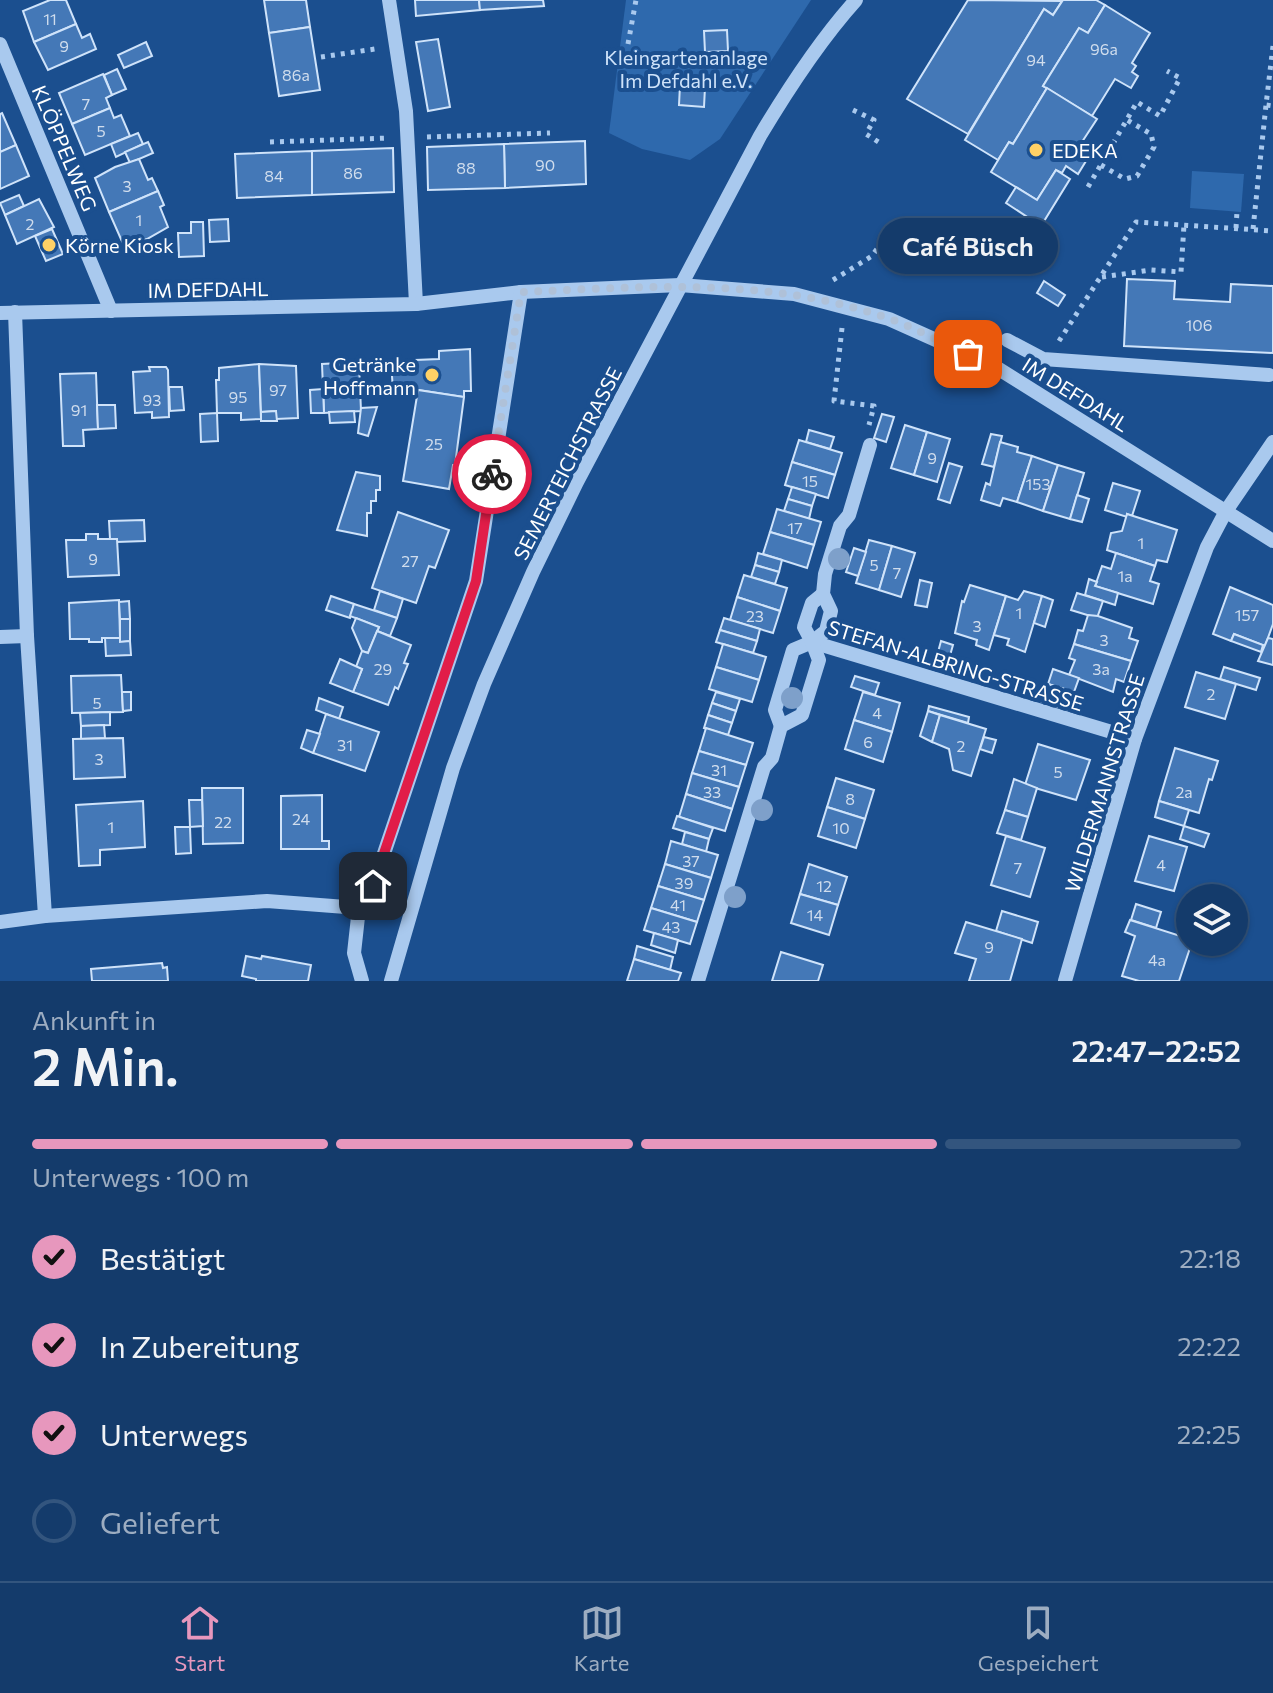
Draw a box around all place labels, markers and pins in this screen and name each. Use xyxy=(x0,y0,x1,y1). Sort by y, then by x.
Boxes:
place label: EDEKA xyxy=(1052,138,1118,162)
marker: EDEKA xyxy=(1027,141,1045,159)
callout: Café Büsch xyxy=(878,218,1058,274)
place label: Körne Kiosk xyxy=(65,233,174,257)
marker: Körne Kiosk xyxy=(40,236,58,254)
pin xyxy=(934,320,1002,388)
place label: Getränke Hoffmann xyxy=(323,352,416,399)
marker: Getränke Hoffmann xyxy=(423,366,441,384)
pin xyxy=(339,852,407,920)

